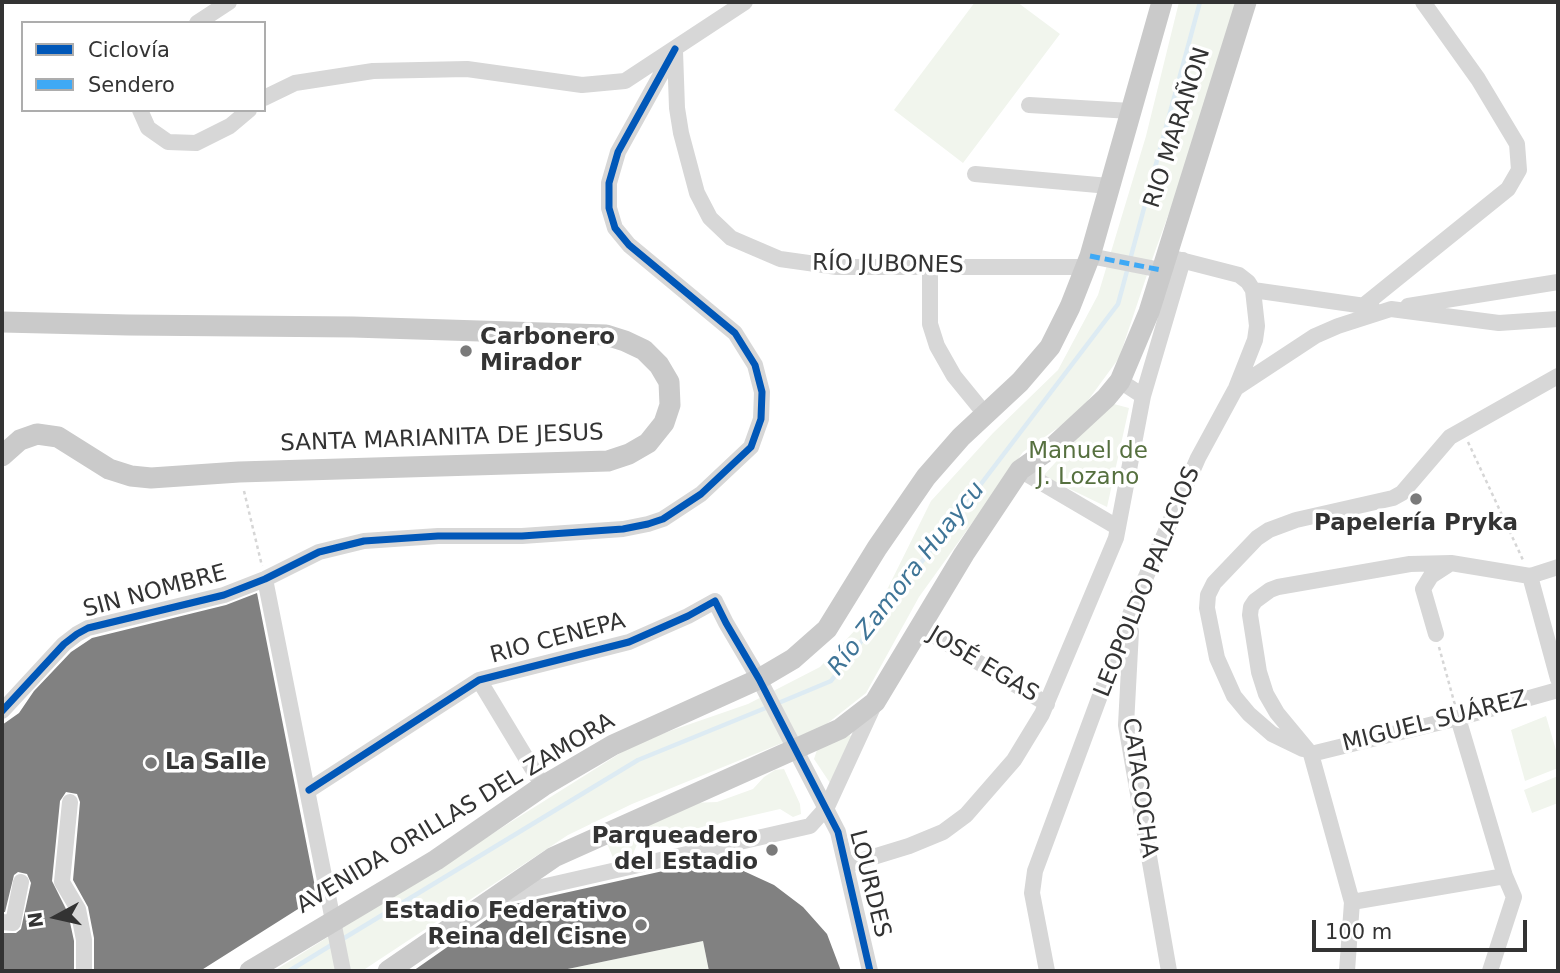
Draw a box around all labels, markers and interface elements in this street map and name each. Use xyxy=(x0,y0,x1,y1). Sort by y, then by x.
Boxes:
legend xyxy=(21,21,266,112)
text: Ciclovía xyxy=(88,38,170,62)
street label: RIO MARAÑON xyxy=(1139,44,1217,212)
text: Sendero xyxy=(88,73,175,97)
street label: RÍO JUBONES xyxy=(812,250,964,280)
place label: Carbonero Mirador xyxy=(480,324,615,378)
marker: Carbonero Mirador xyxy=(458,343,474,359)
street label: SANTA MARIANITA DE JESUS xyxy=(280,420,604,458)
park label: Manuel de J. Lozano xyxy=(1028,438,1148,492)
street label: LEOPOLDO PALACIOS xyxy=(1089,463,1207,701)
water label: Río Zamora Huaycu xyxy=(822,477,992,681)
marker: Papelería Pryka xyxy=(1408,491,1424,507)
place label: Papelería Pryka xyxy=(1314,510,1518,538)
street label: SIN NOMBRE xyxy=(80,560,230,624)
street label: RIO CENEPA xyxy=(487,608,629,670)
street label: JOSÉ EGAS xyxy=(923,621,1043,709)
street label: MIGUEL SUÁREZ xyxy=(1340,686,1530,758)
street label: AVENIDA ORILLAS DEL ZAMORA xyxy=(292,708,620,920)
street label: CATACOCHA xyxy=(1116,716,1162,860)
place label: La Salle xyxy=(165,749,267,777)
marker: La Salle xyxy=(143,755,159,771)
place label: Parqueadero del Estadio xyxy=(592,823,758,877)
street label: LOURDES xyxy=(842,827,896,941)
marker: Parqueadero del Estadio xyxy=(764,842,780,858)
north arrow xyxy=(21,882,91,952)
place label: Estadio Federativo Reina del Cisne xyxy=(384,898,627,952)
scale bar xyxy=(1315,906,1530,950)
text: N xyxy=(23,911,47,929)
marker: Estadio Federativo Reina del Cisne xyxy=(633,917,649,933)
text: 100 m xyxy=(1325,920,1392,944)

